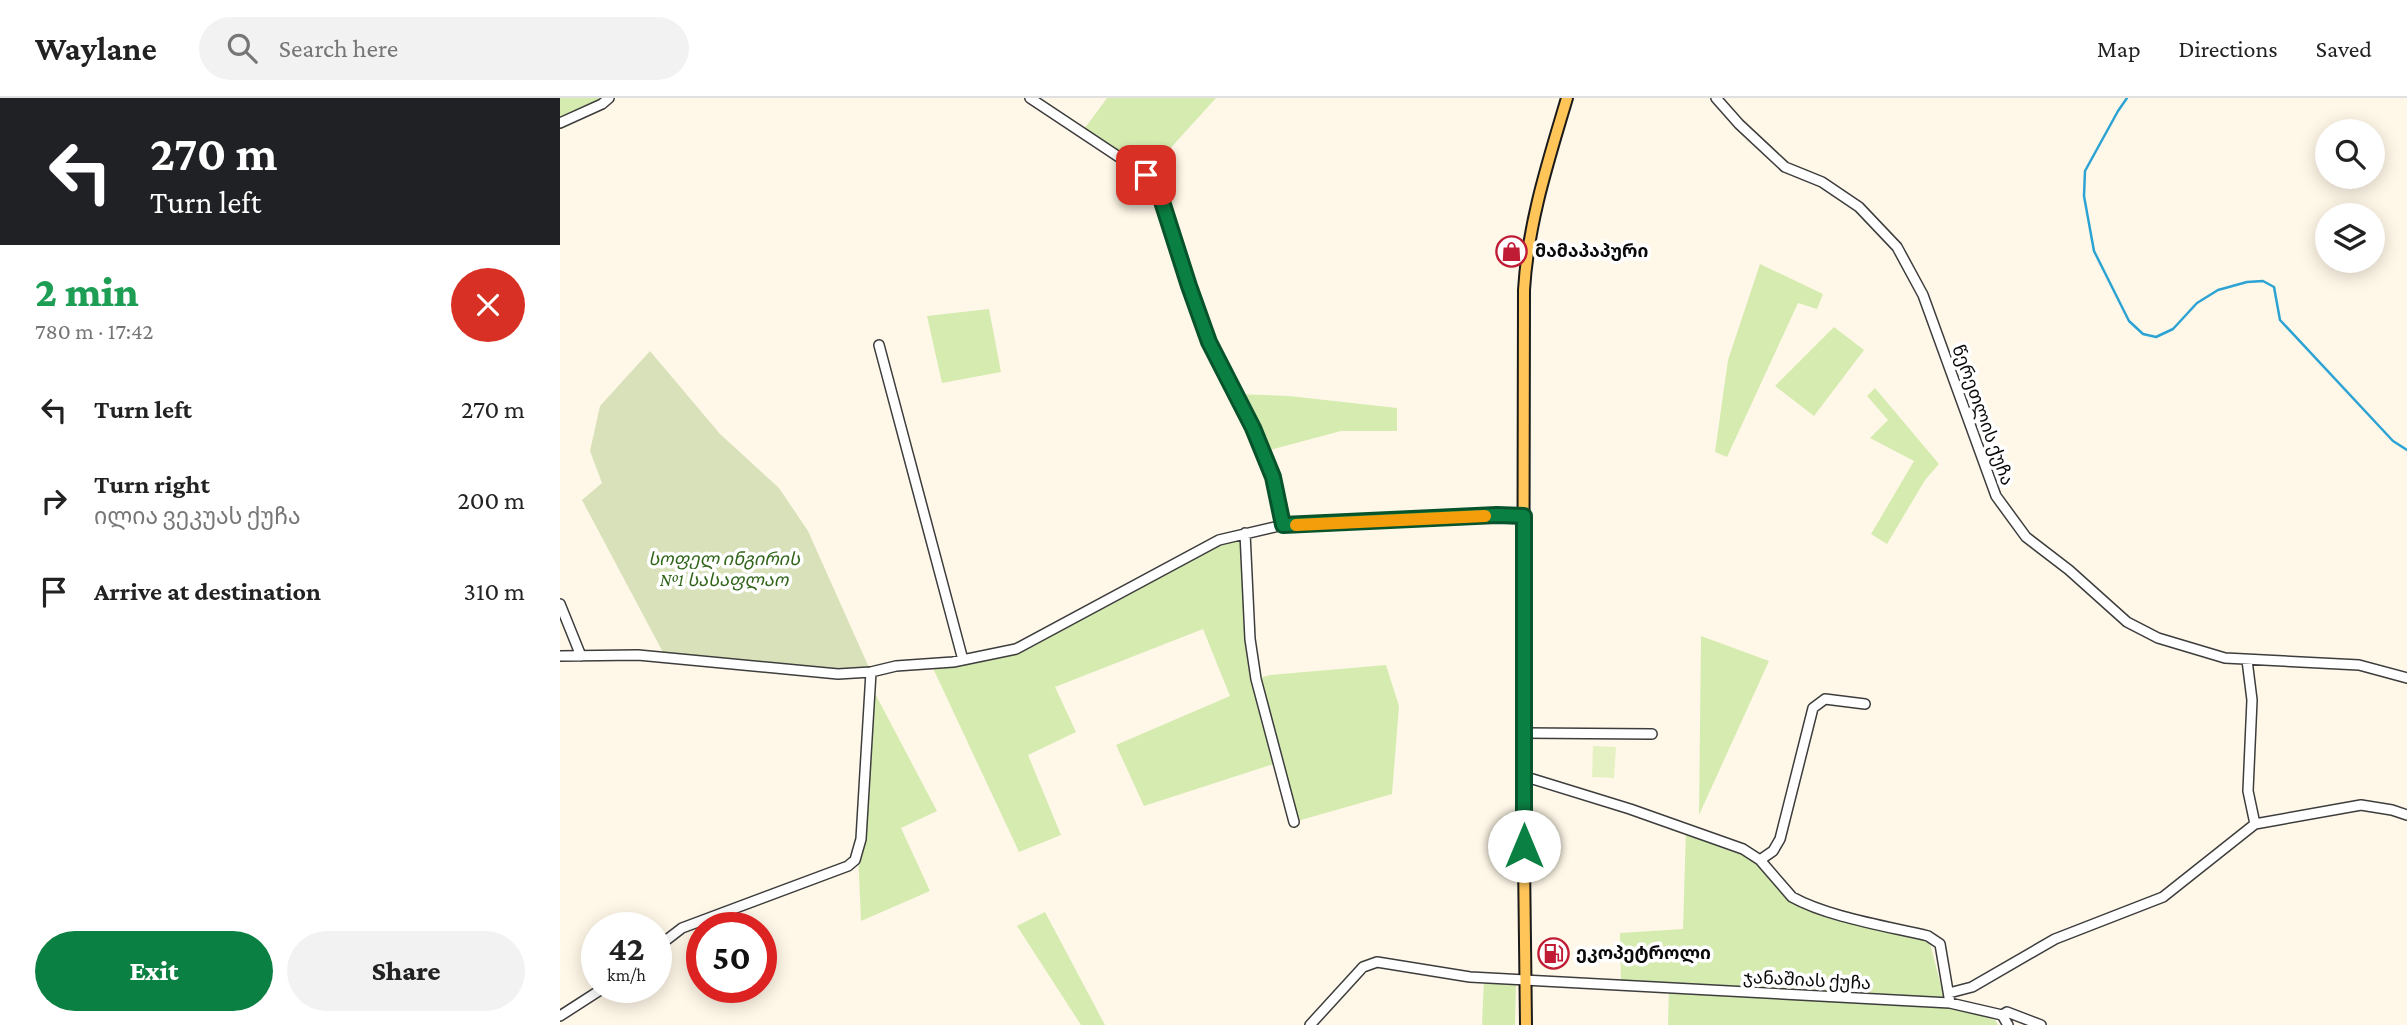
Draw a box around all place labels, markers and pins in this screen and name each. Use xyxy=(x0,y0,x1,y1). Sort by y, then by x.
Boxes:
pin xyxy=(1116,145,1176,205)
shop icon: მამაპაპური xyxy=(1495,234,1529,268)
place label: მამაპაპური xyxy=(1535,241,1649,261)
fuel station icon: ეკოპეტროლი xyxy=(1536,936,1570,970)
place label: ეკოპეტროლი xyxy=(1576,943,1711,964)

